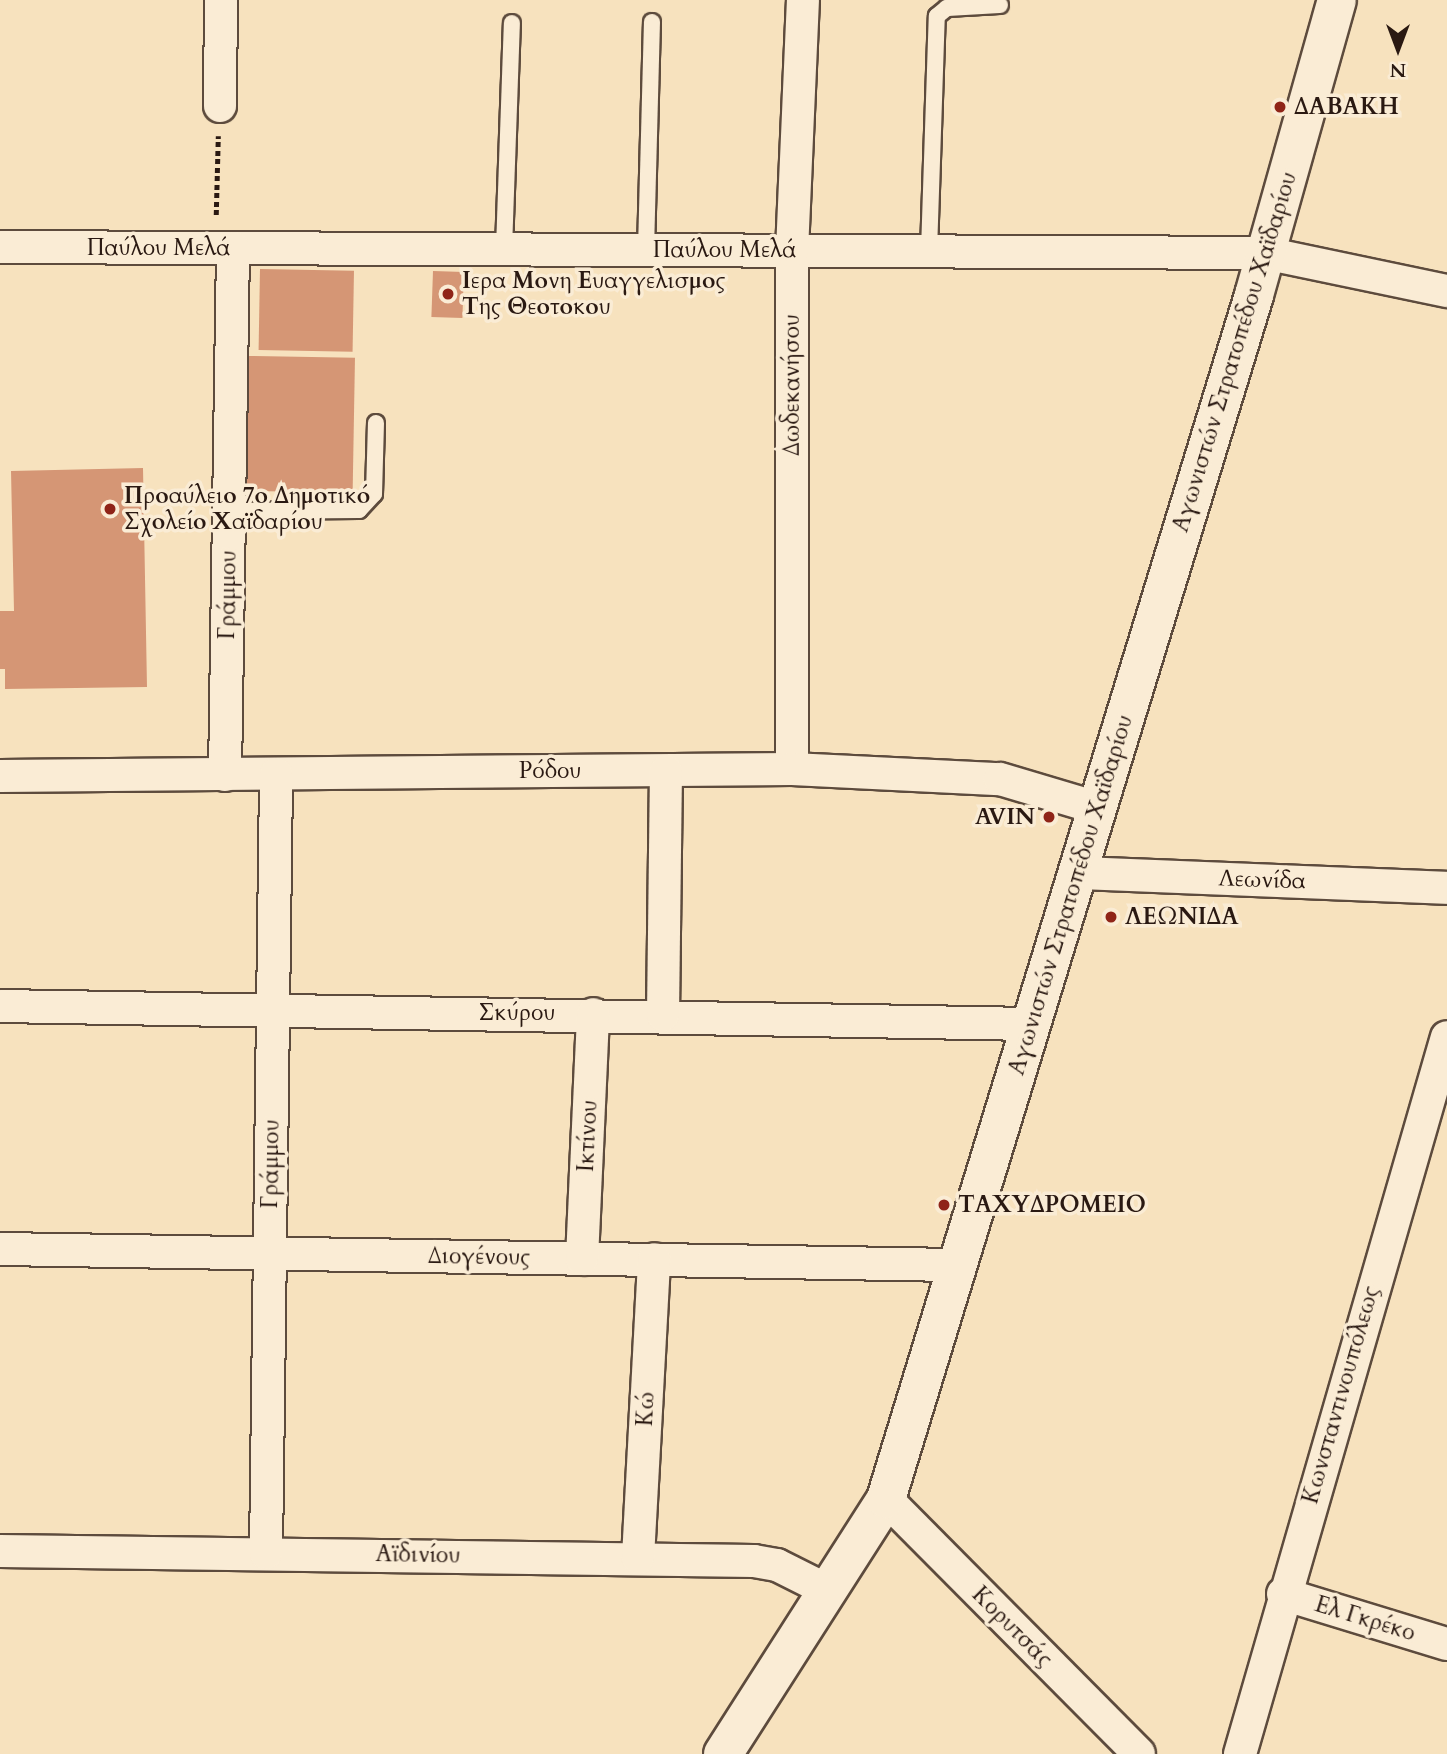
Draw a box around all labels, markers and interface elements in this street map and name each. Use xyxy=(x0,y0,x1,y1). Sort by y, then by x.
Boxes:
north arrow xyxy=(1363,14,1433,84)
text: N xyxy=(1390,57,1406,83)
place label: ΔΑΒΑΚΗ xyxy=(1294,93,1399,121)
marker: ΔΑΒΑΚΗ xyxy=(1272,99,1288,115)
street label: Αγωνιστών Στρατοπέδου Χαϊδαρίου xyxy=(1167,169,1303,535)
street label: Παύλου Μελά xyxy=(87,234,231,262)
street label: Παύλου Μελά xyxy=(653,236,797,264)
place label: Ιερα Μονη Ευαγγελισμος Της Θεοτοκου xyxy=(462,267,725,321)
marker: Ιερα Μονη Ευαγγελισμος Της Θεοτοκου xyxy=(440,286,456,302)
street label: Δωδεκανήσου xyxy=(778,314,806,456)
place label: Προαύλειο 7ο Δημοτικό Σχολείο Χαϊδαρίου xyxy=(124,482,370,536)
marker: Προαύλειο 7ο Δημοτικό Σχολείο Χαϊδαρίου xyxy=(102,501,118,517)
street label: Γράμμου xyxy=(213,550,243,640)
street label: Αγωνιστών Στρατοπέδου Χαϊδαρίου xyxy=(1003,712,1139,1078)
street label: Ρόδου xyxy=(519,757,581,785)
place label: AVIN xyxy=(975,803,1035,831)
marker: AVIN xyxy=(1041,809,1057,825)
street label: Λεωνίδα xyxy=(1218,865,1306,895)
place label: ΛΕΩΝΙΔΑ xyxy=(1125,903,1239,931)
marker: ΛΕΩΝΙΔΑ xyxy=(1103,909,1119,925)
street label: Σκύρου xyxy=(479,999,555,1027)
street label: Ικτίνου xyxy=(572,1099,604,1173)
street label: Γράμμου xyxy=(256,1119,286,1209)
place label: ΤΑΧΥΔΡΟΜΕΙΟ xyxy=(958,1191,1146,1219)
marker: ΤΑΧΥΔΡΟΜΕΙΟ xyxy=(936,1197,952,1213)
street label: Διογένους xyxy=(428,1242,530,1272)
street label: Κωνσταντινουπόλεως xyxy=(1297,1283,1385,1507)
street label: Κώ xyxy=(631,1391,661,1427)
street label: Αϊδινίου xyxy=(375,1540,461,1570)
street label: Κορυτσάς xyxy=(966,1581,1058,1673)
street label: Ελ Γκρέκο xyxy=(1311,1591,1419,1647)

